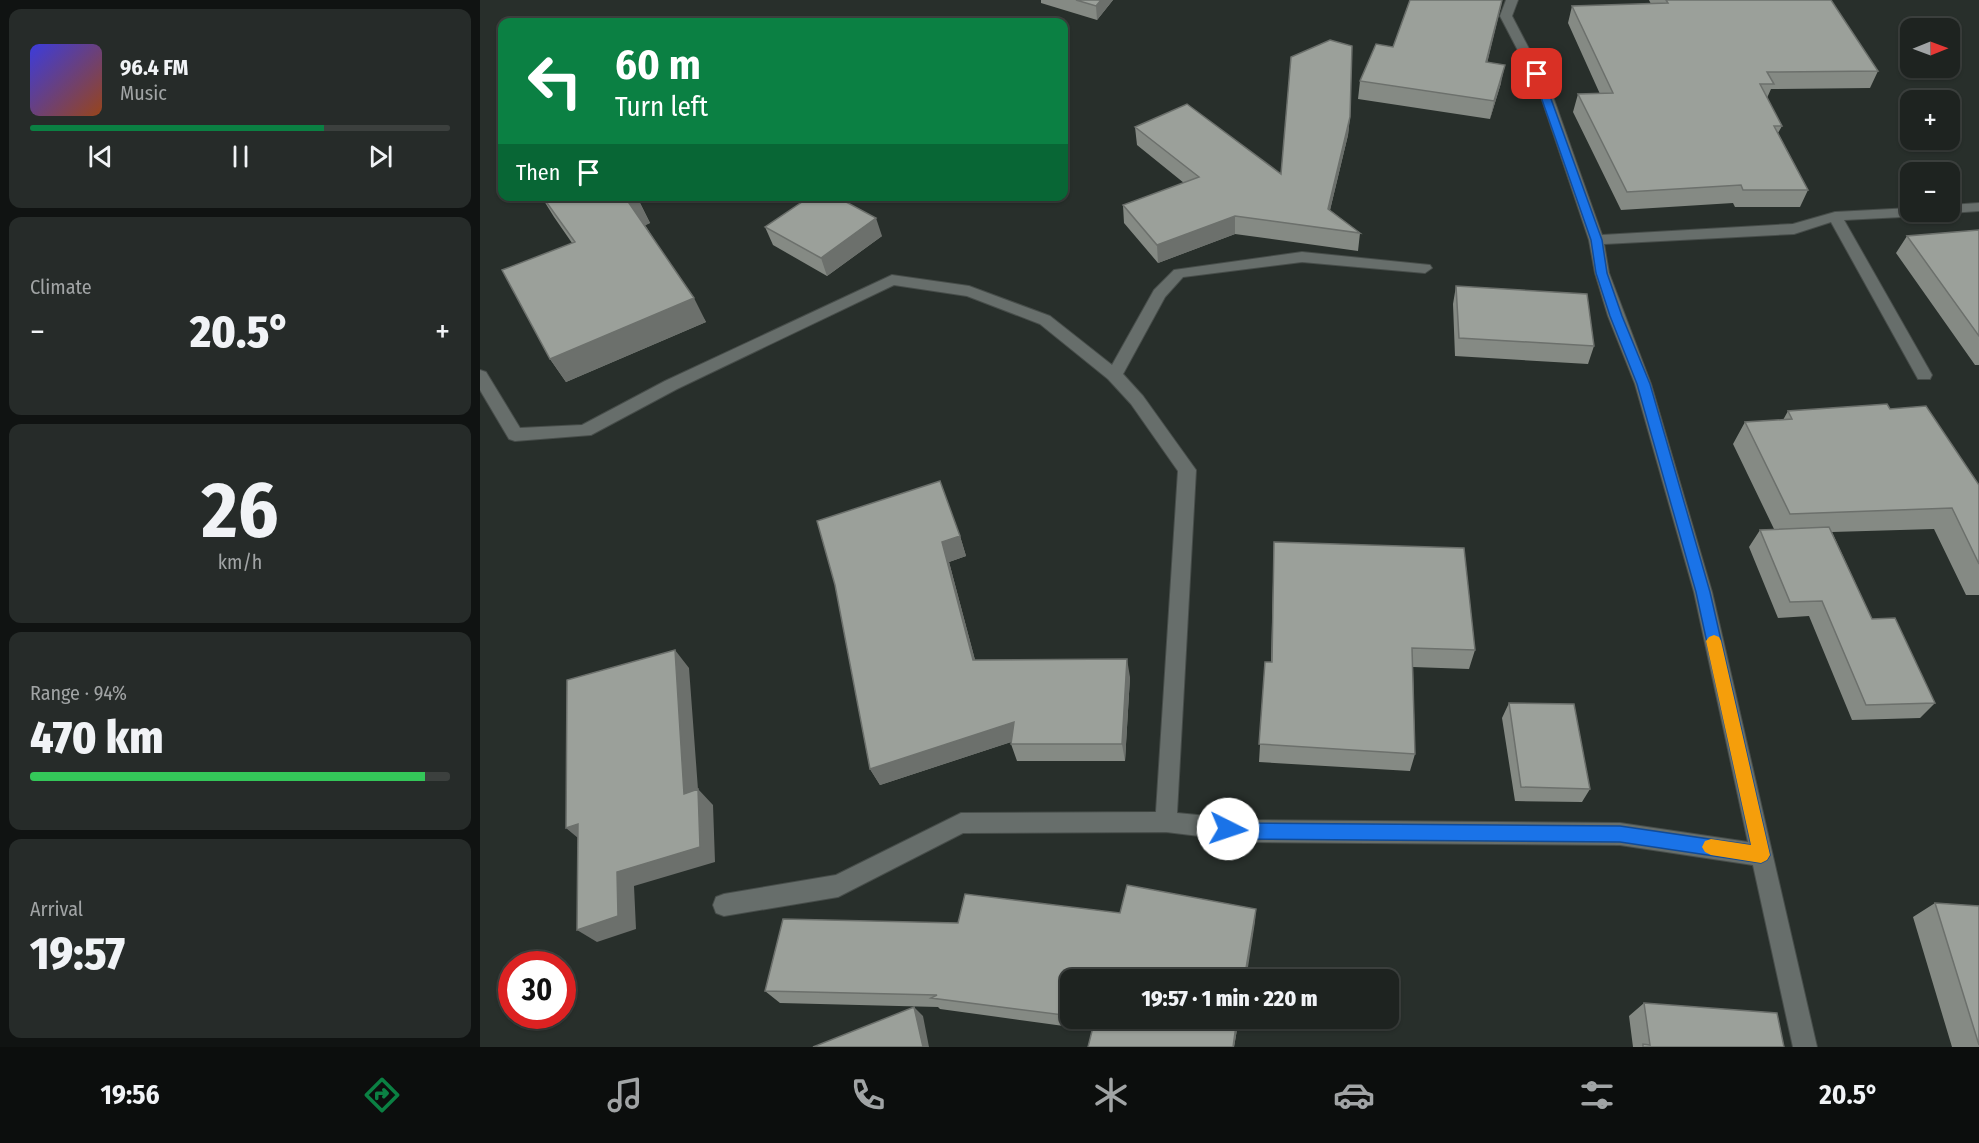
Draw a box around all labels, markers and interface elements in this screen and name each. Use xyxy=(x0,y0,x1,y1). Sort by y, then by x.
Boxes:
north arrow xyxy=(1900,18,1960,78)
map controls xyxy=(1900,18,1960,222)
text: 60 m xyxy=(615,40,701,90)
icon: left xyxy=(516,42,594,120)
pin xyxy=(1511,48,1562,99)
text: 96.4 FM xyxy=(120,54,188,81)
icon: arrive xyxy=(1520,57,1553,90)
text: Music xyxy=(120,81,167,105)
button: + xyxy=(1900,90,1960,150)
text: Turn left xyxy=(615,91,708,123)
icon: previous xyxy=(84,140,117,173)
icon: pause xyxy=(224,140,257,173)
icon: next xyxy=(364,140,397,173)
icon: arrive xyxy=(572,156,605,189)
text: Then xyxy=(516,159,560,186)
button: − xyxy=(1900,162,1960,222)
text: Climate xyxy=(30,275,92,299)
text: 20.5° xyxy=(190,305,290,359)
text: − xyxy=(30,312,45,352)
text: + xyxy=(435,312,450,352)
text: 26 xyxy=(202,464,278,558)
text: km/h xyxy=(218,550,262,574)
text: Range · 94% xyxy=(30,681,127,705)
text: 470 km xyxy=(30,711,163,765)
position arrow xyxy=(1196,797,1260,861)
text: Arrival xyxy=(30,897,83,921)
text: 19:57 xyxy=(30,927,125,981)
speed limit sign: 30 xyxy=(498,951,576,1029)
text: 19:57 · 1 min · 220 m xyxy=(1141,985,1318,1012)
icon: directions xyxy=(361,1074,403,1116)
icon: music xyxy=(604,1074,646,1116)
icon: phone xyxy=(847,1074,889,1116)
icon: climate xyxy=(1090,1074,1132,1116)
icon: car xyxy=(1333,1074,1375,1116)
icon: filters xyxy=(1576,1074,1618,1116)
text: 19:56 xyxy=(101,1079,160,1111)
text: 20.5° xyxy=(1819,1079,1878,1111)

